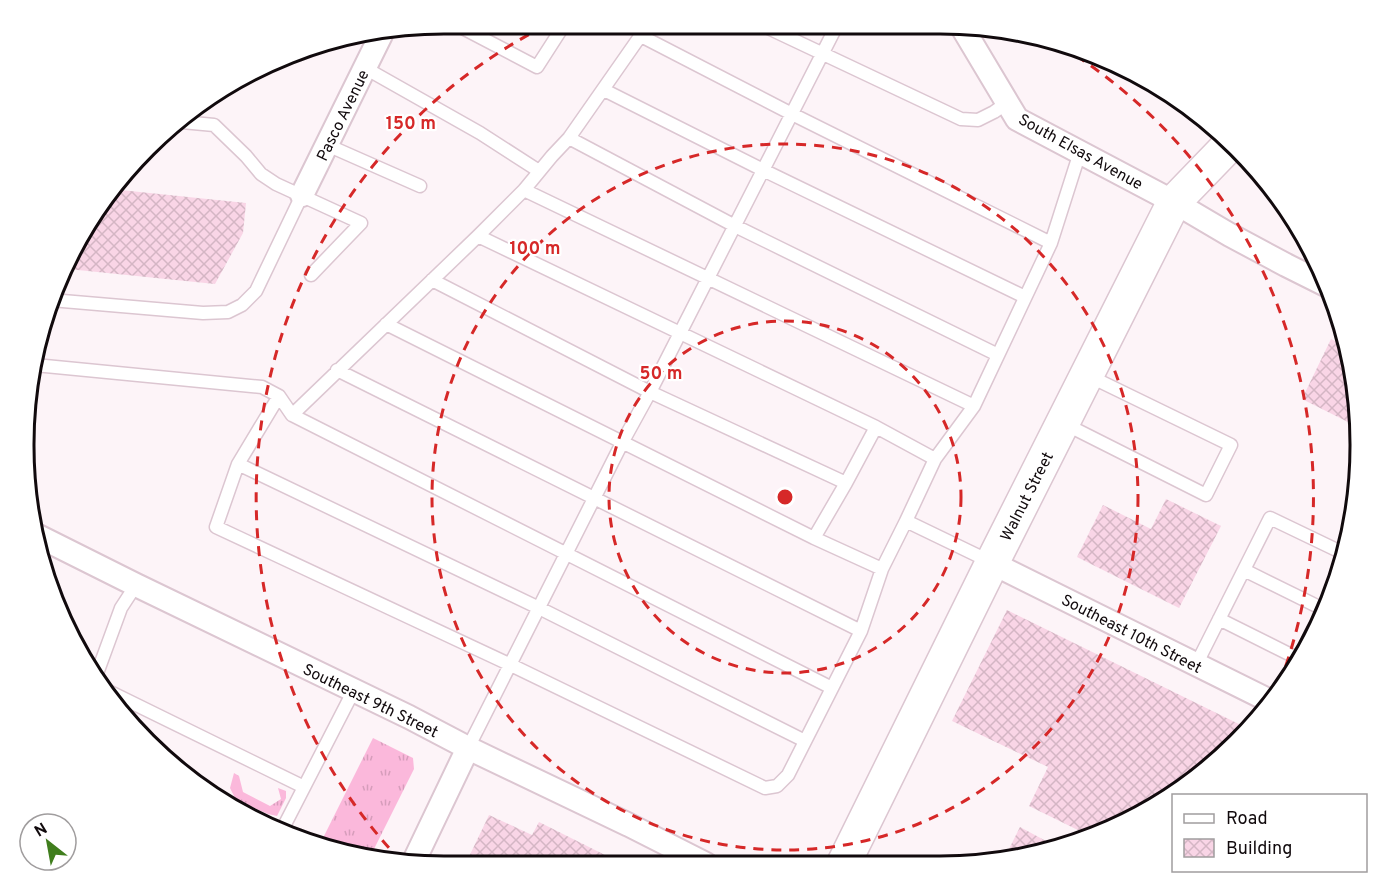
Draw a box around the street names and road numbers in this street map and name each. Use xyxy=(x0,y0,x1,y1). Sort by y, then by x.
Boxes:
street label: Pasco Avenue xyxy=(313,67,375,165)
street label: South Elsas Avenue xyxy=(1014,110,1146,195)
street label: Walnut Street xyxy=(997,449,1059,545)
street label: Southeast 10th Street xyxy=(1057,591,1205,679)
street label: Southeast 9th Street xyxy=(299,660,441,743)

